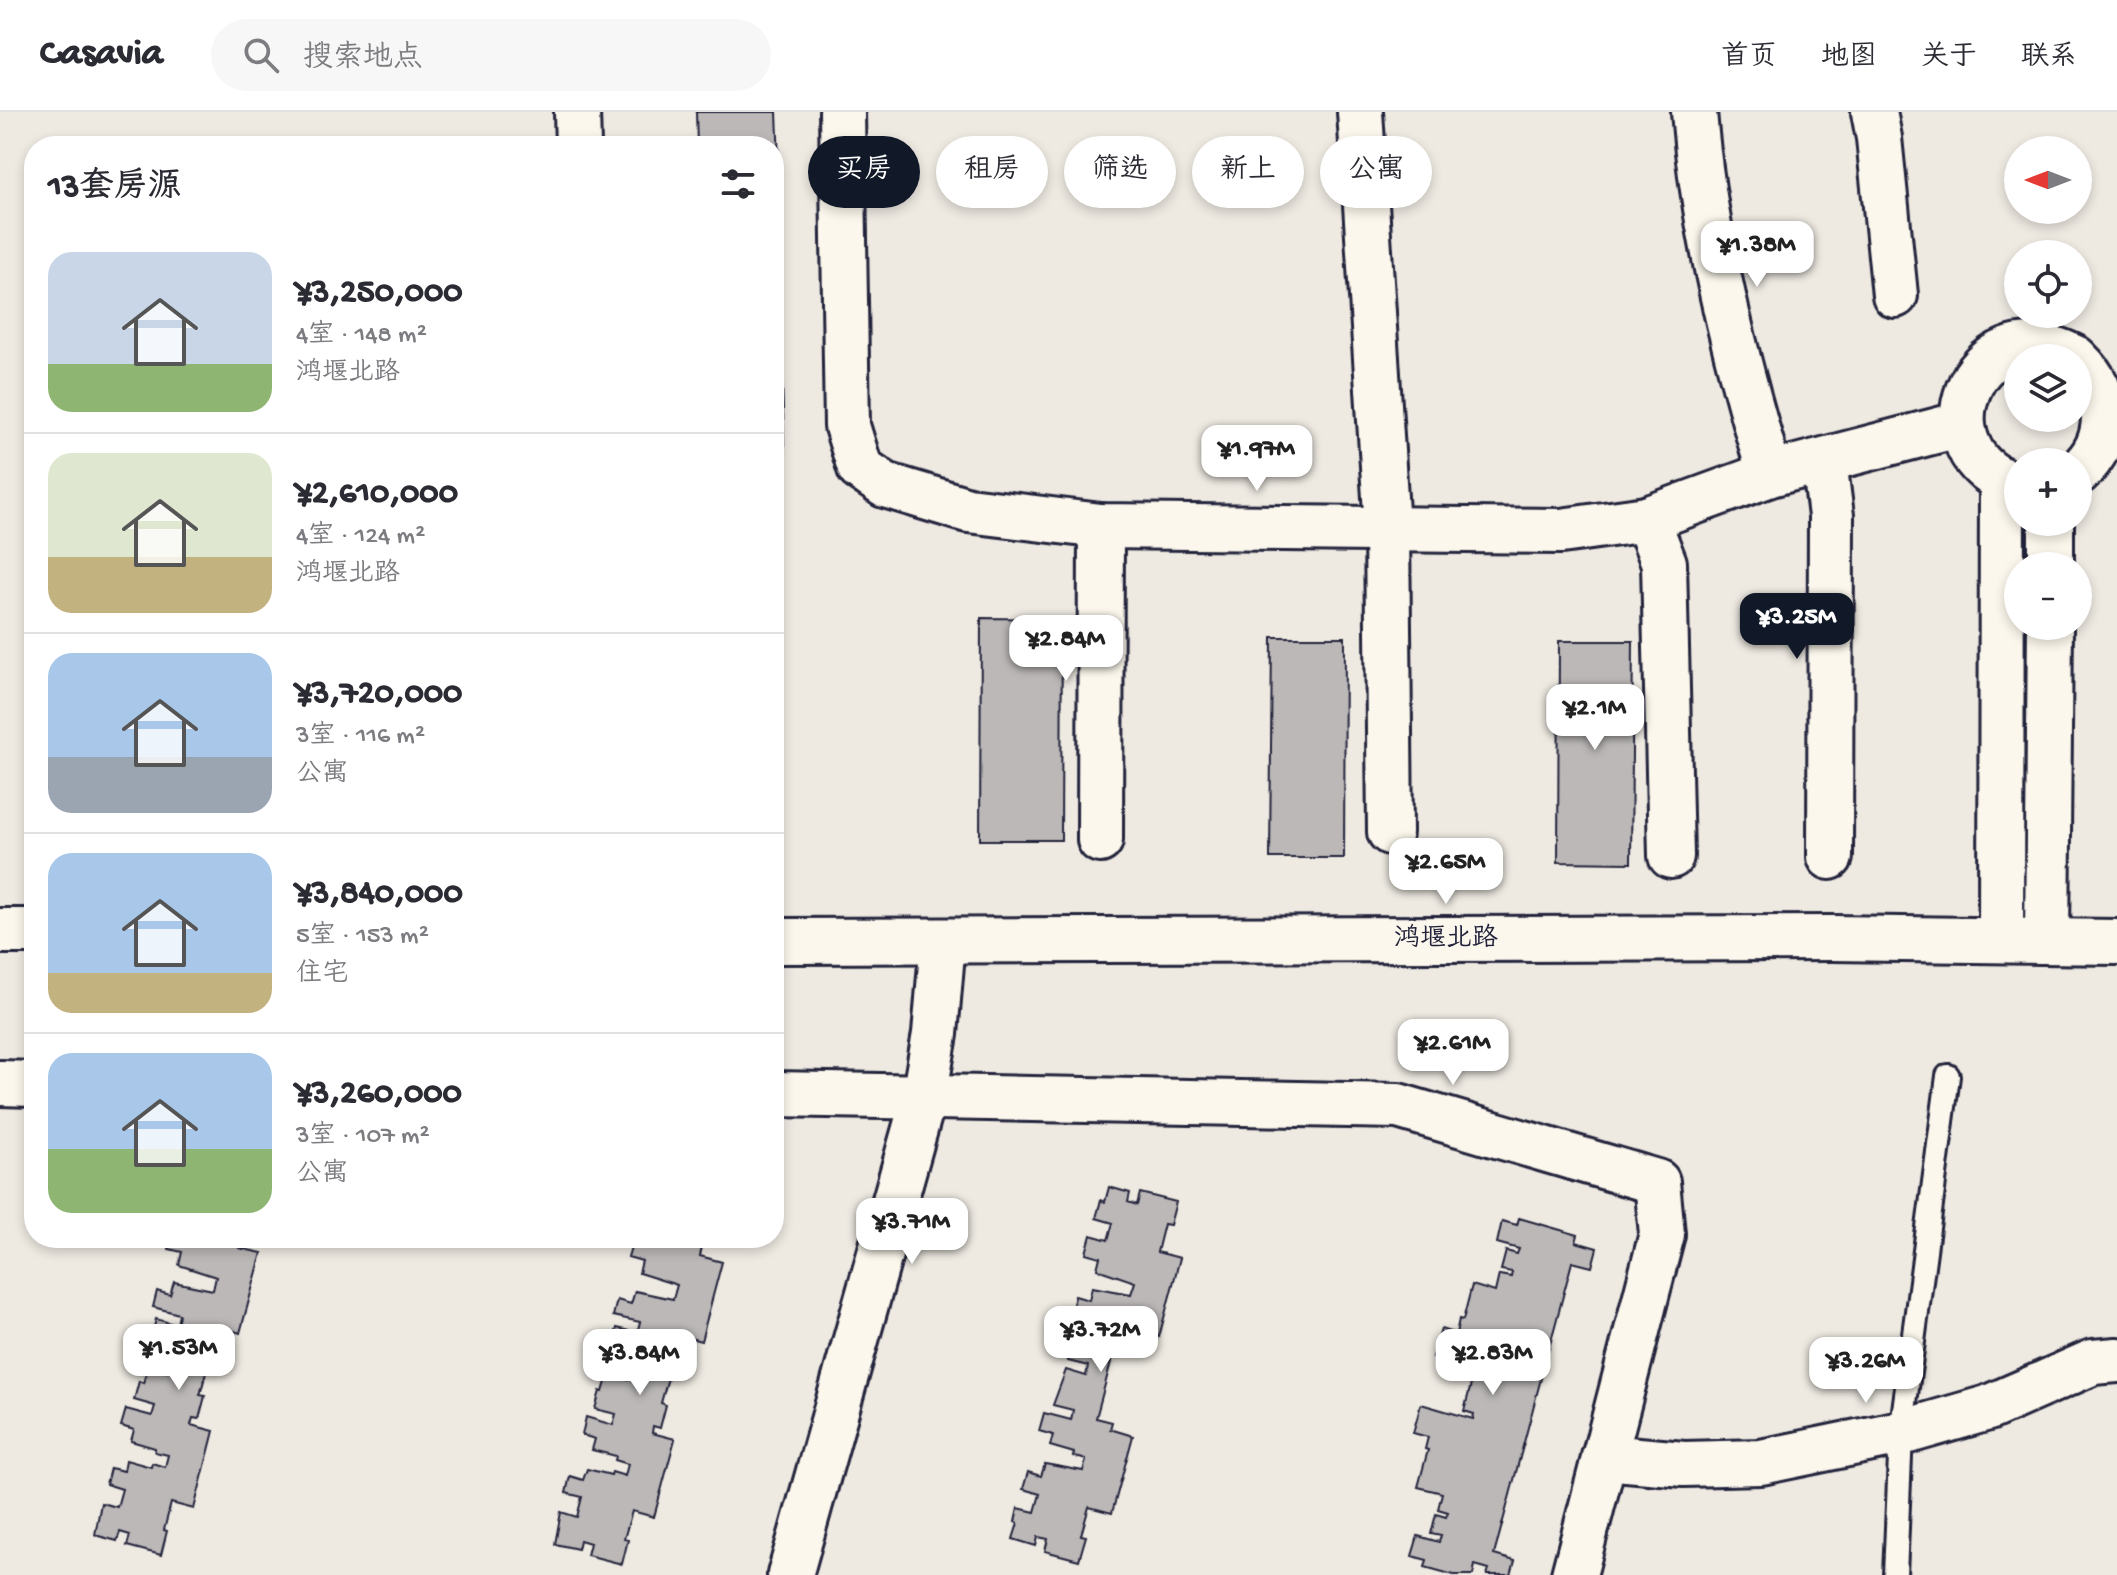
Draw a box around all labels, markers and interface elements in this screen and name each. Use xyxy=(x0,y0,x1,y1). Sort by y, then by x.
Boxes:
search box xyxy=(211,19,771,91)
text: Casavia xyxy=(40,33,163,77)
icon: search xyxy=(239,33,283,77)
text: 搜索地点 xyxy=(303,42,423,77)
text: 首页 xyxy=(1721,42,1777,75)
text: 地图 xyxy=(1821,42,1877,75)
text: 关于 xyxy=(1921,42,1977,75)
text: 联系 xyxy=(2021,42,2077,75)
chip: 买房 xyxy=(808,136,920,208)
chip: 租房 xyxy=(936,136,1048,208)
chip: 筛选 xyxy=(1064,136,1176,208)
chip: 新上 xyxy=(1192,136,1304,208)
chip: 公寓 xyxy=(1320,136,1432,208)
north arrow xyxy=(2004,136,2092,224)
map controls xyxy=(2004,136,2092,640)
icon: filters xyxy=(716,162,760,206)
text: 13套房源 xyxy=(48,169,181,209)
pin: ¥1.38M xyxy=(1692,221,1822,289)
text: ¥1.38M xyxy=(1719,231,1795,262)
button: locate xyxy=(2004,240,2092,328)
text: ¥3,250,000 xyxy=(296,274,463,314)
icon: home xyxy=(112,284,208,380)
text: 4室 · 148 m² xyxy=(296,321,427,352)
button: layers xyxy=(2004,344,2092,432)
text: 鸿堰北路 xyxy=(296,359,400,390)
pin: ¥1.97M xyxy=(1192,425,1322,493)
text: ¥1.97M xyxy=(1219,435,1295,466)
button: + xyxy=(2004,448,2092,536)
text: ¥2,610,000 xyxy=(296,475,458,515)
icon: home xyxy=(112,485,208,581)
text: 4室 · 124 m² xyxy=(296,522,425,553)
button: − xyxy=(2004,552,2092,640)
text: 鸿堰北路 xyxy=(296,560,400,591)
pin: ¥3.25M xyxy=(1732,593,1862,661)
text: ¥3.25M xyxy=(1758,603,1836,634)
pin: ¥2.84M xyxy=(1001,615,1131,683)
text: ¥2.84M xyxy=(1027,625,1105,656)
text: ¥3,720,000 xyxy=(296,675,462,715)
pin: ¥2.1M xyxy=(1539,684,1651,752)
icon: home xyxy=(112,685,208,781)
text: ¥2.1M xyxy=(1564,694,1626,725)
text: 3室 · 116 m² xyxy=(296,722,425,753)
text: 公寓 xyxy=(296,760,348,791)
pin: ¥2.65M xyxy=(1381,838,1511,906)
text: ¥2.65M xyxy=(1407,848,1485,879)
text: ¥3,840,000 xyxy=(296,875,463,915)
icon: home xyxy=(112,885,208,981)
text: 5室 · 153 m² xyxy=(296,922,429,953)
street label: 鸿堰北路 xyxy=(1394,923,1498,956)
text: 住宅 xyxy=(296,960,348,991)
pin: ¥2.61M xyxy=(1388,1019,1518,1087)
text: ¥2.61M xyxy=(1416,1029,1490,1060)
text: ¥3,260,000 xyxy=(296,1075,462,1115)
icon: home xyxy=(112,1085,208,1181)
text: 3室 · 107 m² xyxy=(296,1122,430,1153)
text: 公寓 xyxy=(296,1160,348,1191)
pin: ¥3.71M xyxy=(847,1198,977,1266)
text: ¥3.71M xyxy=(874,1208,950,1239)
pin: ¥3.72M xyxy=(1036,1306,1166,1374)
text: ¥3.72M xyxy=(1062,1316,1140,1347)
pin: ¥1.53M xyxy=(114,1324,244,1392)
pin: ¥3.84M xyxy=(575,1329,705,1397)
pin: ¥2.83M xyxy=(1428,1329,1558,1397)
text: ¥1.53M xyxy=(141,1334,217,1365)
pin: ¥3.26M xyxy=(1801,1337,1931,1405)
text: ¥3.84M xyxy=(601,1339,679,1370)
text: ¥2.83M xyxy=(1454,1339,1532,1370)
text: ¥3.26M xyxy=(1827,1347,1905,1378)

